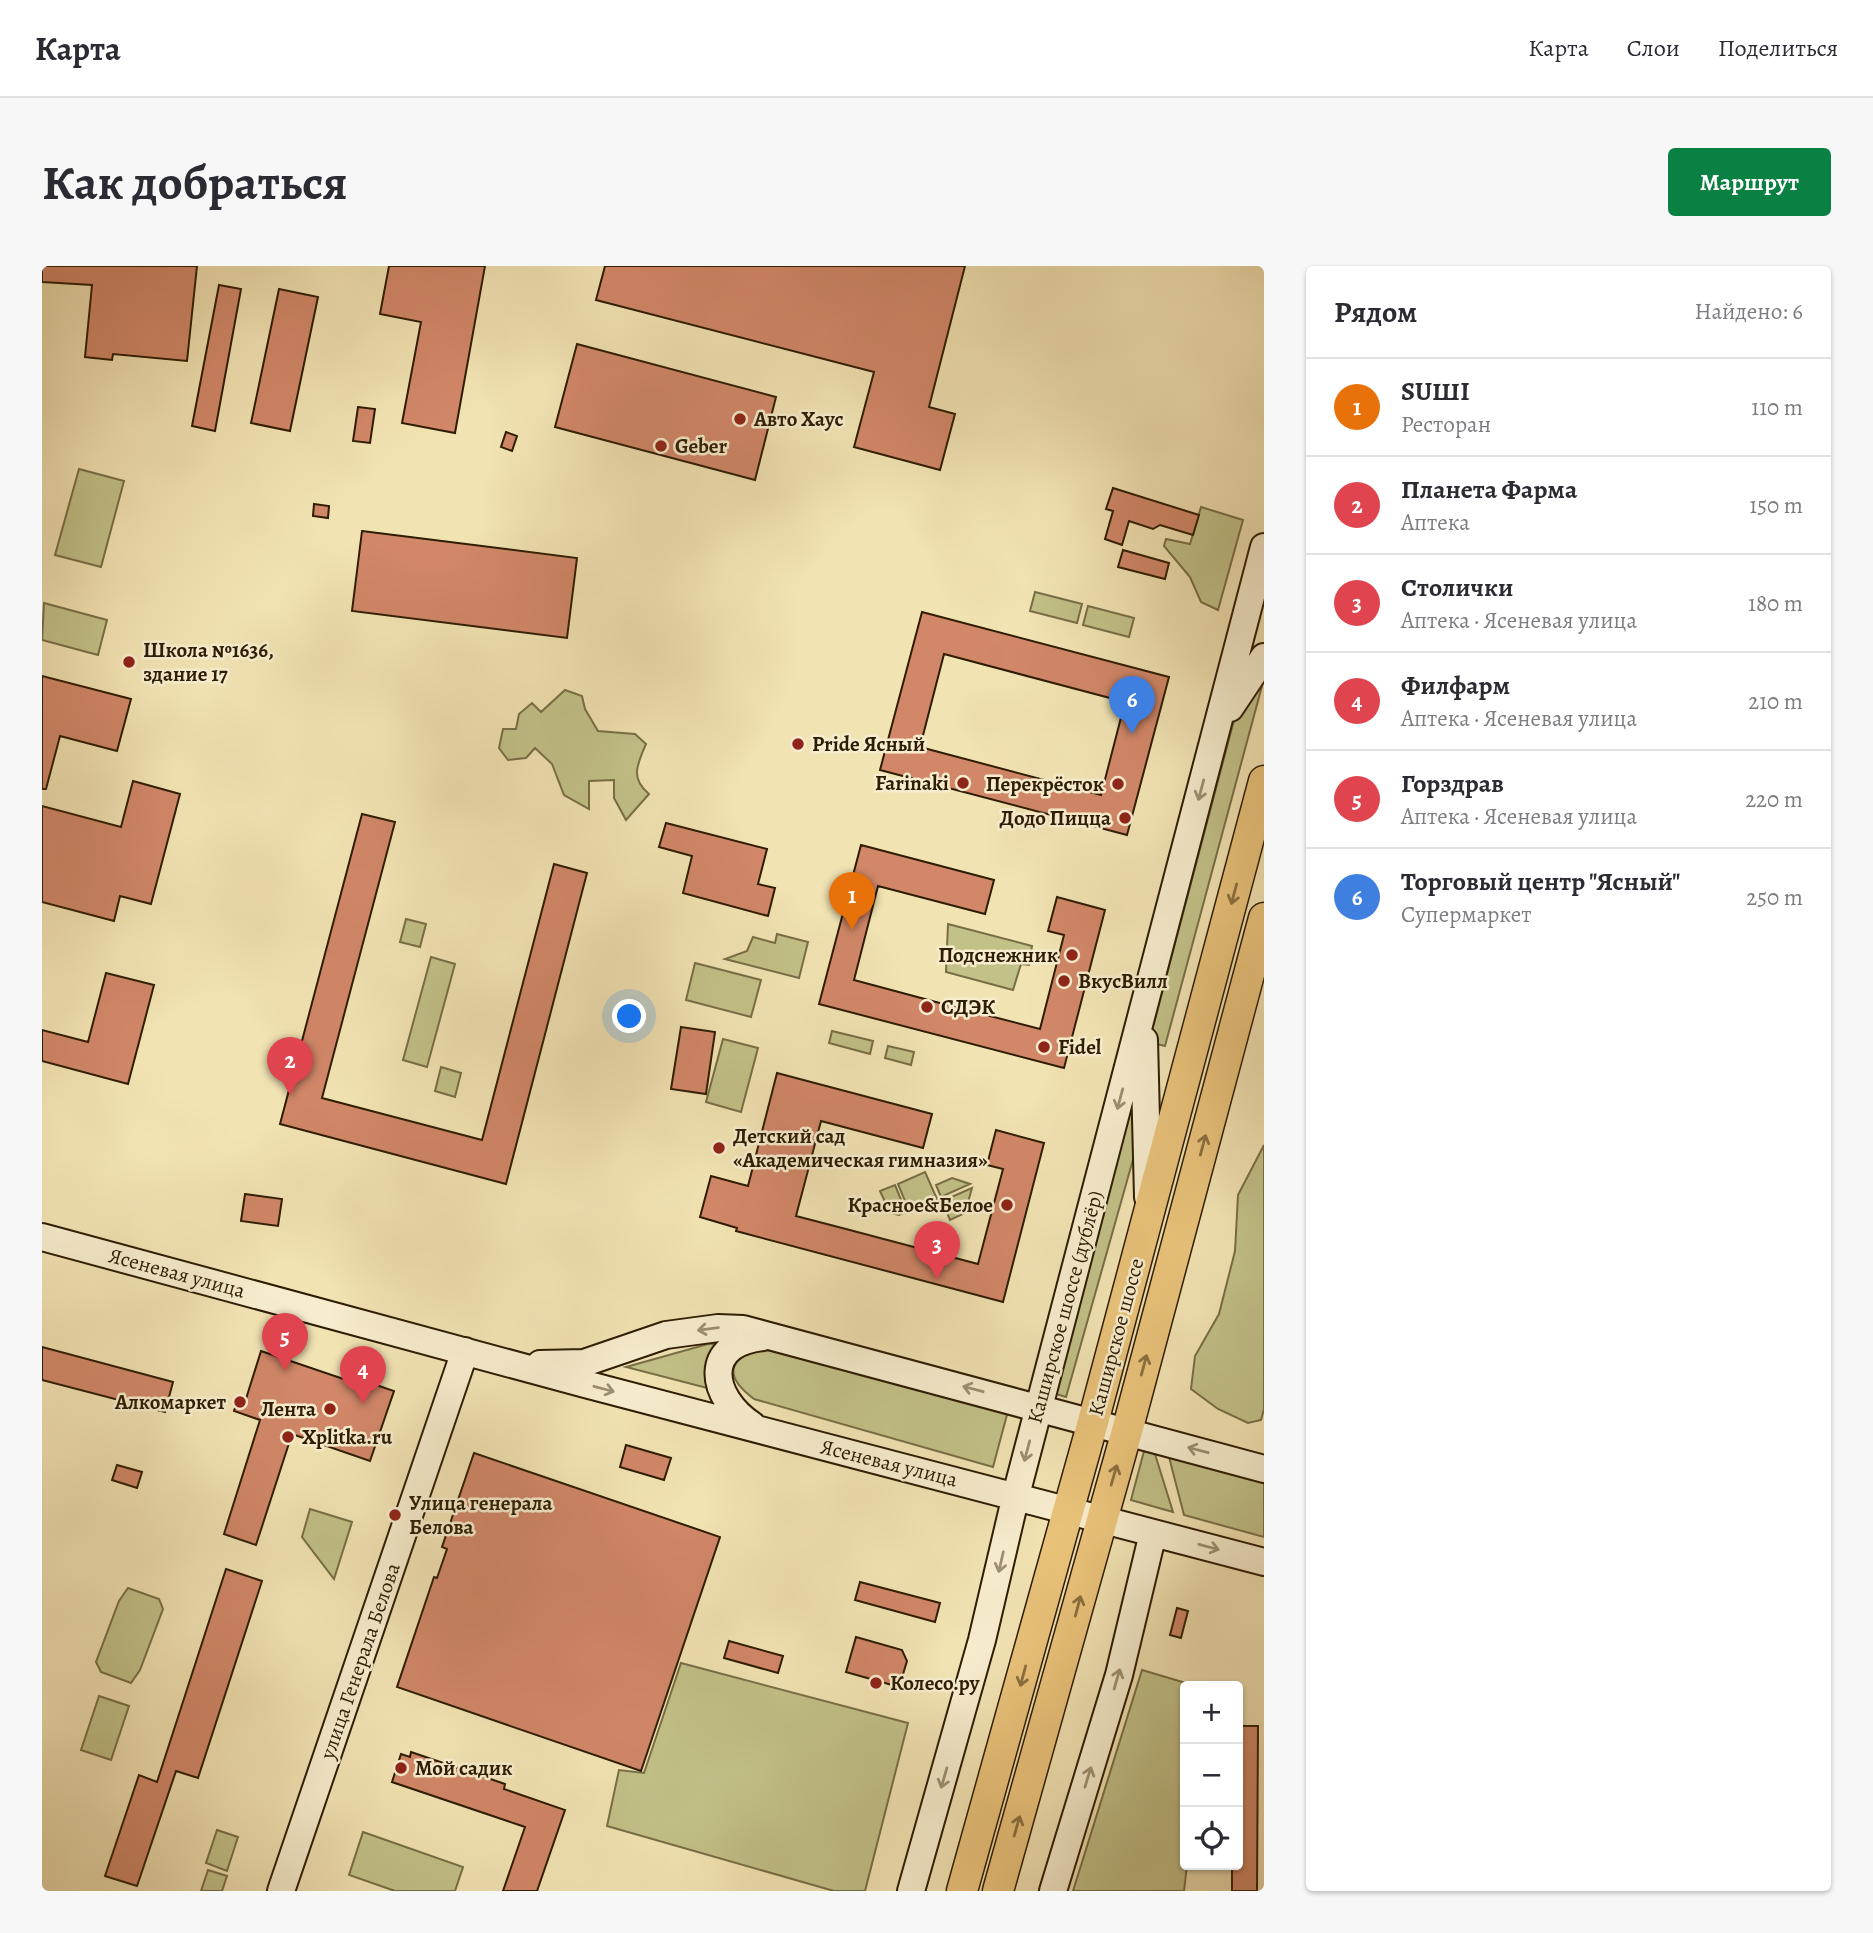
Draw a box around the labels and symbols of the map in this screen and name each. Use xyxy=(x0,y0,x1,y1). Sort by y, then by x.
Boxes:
place label: Авто Хаус xyxy=(753,405,844,433)
marker: Авто Хаус xyxy=(732,411,748,427)
place label: Geber xyxy=(675,432,727,460)
marker: Geber xyxy=(653,438,669,454)
place label: Школа №1636, здание 17 xyxy=(143,636,274,688)
marker: Школа №1636, здание 17 xyxy=(121,654,137,670)
pin: 6 xyxy=(1109,676,1155,734)
place label: Pride Ясный xyxy=(812,730,925,758)
marker: Pride Ясный xyxy=(790,736,806,752)
place label: Farinaki xyxy=(875,769,949,797)
place label: Перекрёсток xyxy=(986,770,1104,798)
marker: Farinaki xyxy=(955,775,971,791)
marker: Перекрёсток xyxy=(1110,776,1126,792)
one-way arrow xyxy=(1194,778,1207,801)
place label: Додо Пицца xyxy=(1000,804,1111,832)
marker: Додо Пицца xyxy=(1117,810,1133,826)
pin: 1 xyxy=(829,872,875,930)
one-way arrow xyxy=(1227,882,1240,905)
place label: Подснежник xyxy=(938,941,1058,969)
marker: Подснежник xyxy=(1064,947,1080,963)
place label: ВкусВилл xyxy=(1078,967,1168,995)
marker: ВкусВилл xyxy=(1056,973,1072,989)
place label: СДЭК xyxy=(941,993,995,1021)
your location xyxy=(612,999,646,1033)
marker: СДЭК xyxy=(919,999,935,1015)
place label: Fidel xyxy=(1058,1033,1102,1061)
pin: 2 xyxy=(267,1037,313,1095)
marker: Fidel xyxy=(1036,1039,1052,1055)
one-way arrow xyxy=(1113,1088,1126,1110)
place label: Детский сад «Академическая гимназия» xyxy=(733,1122,988,1174)
one-way arrow xyxy=(1197,1134,1210,1157)
marker: Детский сад «Академическая гимназия» xyxy=(711,1140,727,1156)
street label: Каширское шоссе (дублёр) xyxy=(1020,1188,1110,1426)
place label: Красное&Белое xyxy=(848,1191,993,1219)
marker: Красное&Белое xyxy=(999,1197,1015,1213)
pin: 3 xyxy=(914,1221,960,1279)
street label: Ясеневая улица xyxy=(106,1241,249,1305)
street label: Каширское шоссе xyxy=(1081,1255,1151,1419)
pin: 5 xyxy=(262,1313,308,1371)
one-way arrow xyxy=(697,1323,720,1336)
pin: 4 xyxy=(340,1346,386,1404)
one-way arrow xyxy=(1138,1354,1151,1377)
one-way arrow xyxy=(962,1381,984,1394)
one-way arrow xyxy=(592,1383,614,1396)
place label: Алкомаркет xyxy=(114,1388,226,1416)
marker: Алкомаркет xyxy=(232,1394,248,1410)
place label: Лента xyxy=(261,1395,316,1423)
marker: Лента xyxy=(322,1401,338,1417)
place label: Xplitka.ru xyxy=(302,1423,393,1451)
marker: Xplitka.ru xyxy=(280,1429,296,1445)
street label: Ясеневая улица xyxy=(818,1432,961,1494)
one-way arrow xyxy=(1020,1439,1033,1462)
one-way arrow xyxy=(1187,1443,1209,1456)
one-way arrow xyxy=(1109,1464,1122,1486)
place label: Улица генерала Белова xyxy=(409,1489,552,1541)
marker: Улица генерала Белова xyxy=(387,1507,403,1523)
one-way arrow xyxy=(1197,1541,1220,1554)
one-way arrow xyxy=(993,1550,1007,1573)
street label: улица Генерала Белова xyxy=(313,1559,407,1764)
one-way arrow xyxy=(1072,1595,1085,1618)
one-way arrow xyxy=(1016,1664,1029,1687)
one-way arrow xyxy=(1112,1668,1125,1690)
place label: Колесо.ру xyxy=(890,1669,980,1697)
marker: Колесо.ру xyxy=(868,1675,884,1691)
place label: Мой садик xyxy=(415,1754,513,1782)
marker: Мой садик xyxy=(393,1760,409,1776)
one-way arrow xyxy=(1082,1766,1095,1788)
one-way arrow xyxy=(936,1767,949,1789)
one-way arrow xyxy=(1012,1815,1025,1837)

